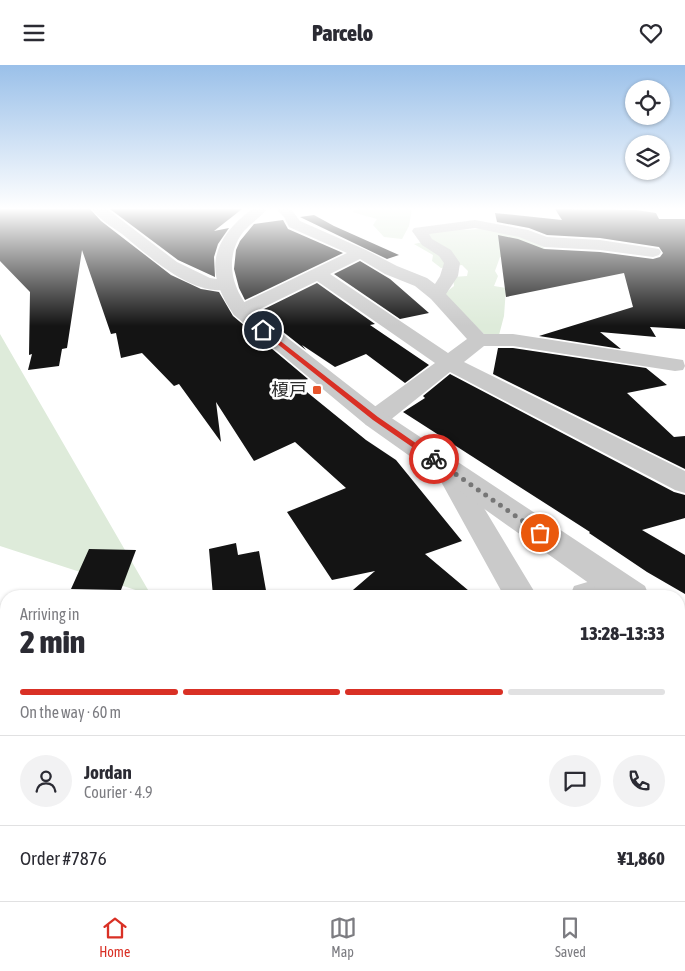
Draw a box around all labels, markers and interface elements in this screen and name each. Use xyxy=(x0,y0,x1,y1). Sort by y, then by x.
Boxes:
icon: menu xyxy=(20,19,48,47)
icon: heart xyxy=(637,19,665,47)
text: Parcelo xyxy=(312,20,373,46)
map controls xyxy=(625,80,670,180)
button: locate xyxy=(625,80,670,125)
button: layers xyxy=(625,135,670,180)
pin xyxy=(242,309,284,351)
icon: home xyxy=(249,316,277,344)
place label: 榎戸 xyxy=(271,379,307,400)
marker: 榎戸 xyxy=(311,384,323,396)
courier xyxy=(409,434,459,484)
icon: bike xyxy=(420,445,448,473)
pin xyxy=(519,512,561,554)
icon: bag xyxy=(526,519,554,547)
text: Arriving in xyxy=(20,605,80,623)
text: 13:28–13:33 xyxy=(580,622,665,644)
text: 2 min xyxy=(20,623,85,660)
text: On the way · 60 m xyxy=(20,703,121,721)
button: person xyxy=(20,755,72,807)
button: chat xyxy=(549,755,601,807)
button: phone xyxy=(613,755,665,807)
text: Jordan xyxy=(84,761,132,783)
text: Courier · 4.9 xyxy=(84,783,153,801)
text: Order #7876 xyxy=(20,847,107,869)
text: ¥1,860 xyxy=(617,847,665,869)
tab: Home xyxy=(99,914,130,960)
tab: Map xyxy=(329,914,357,960)
tab: Saved xyxy=(555,914,586,960)

